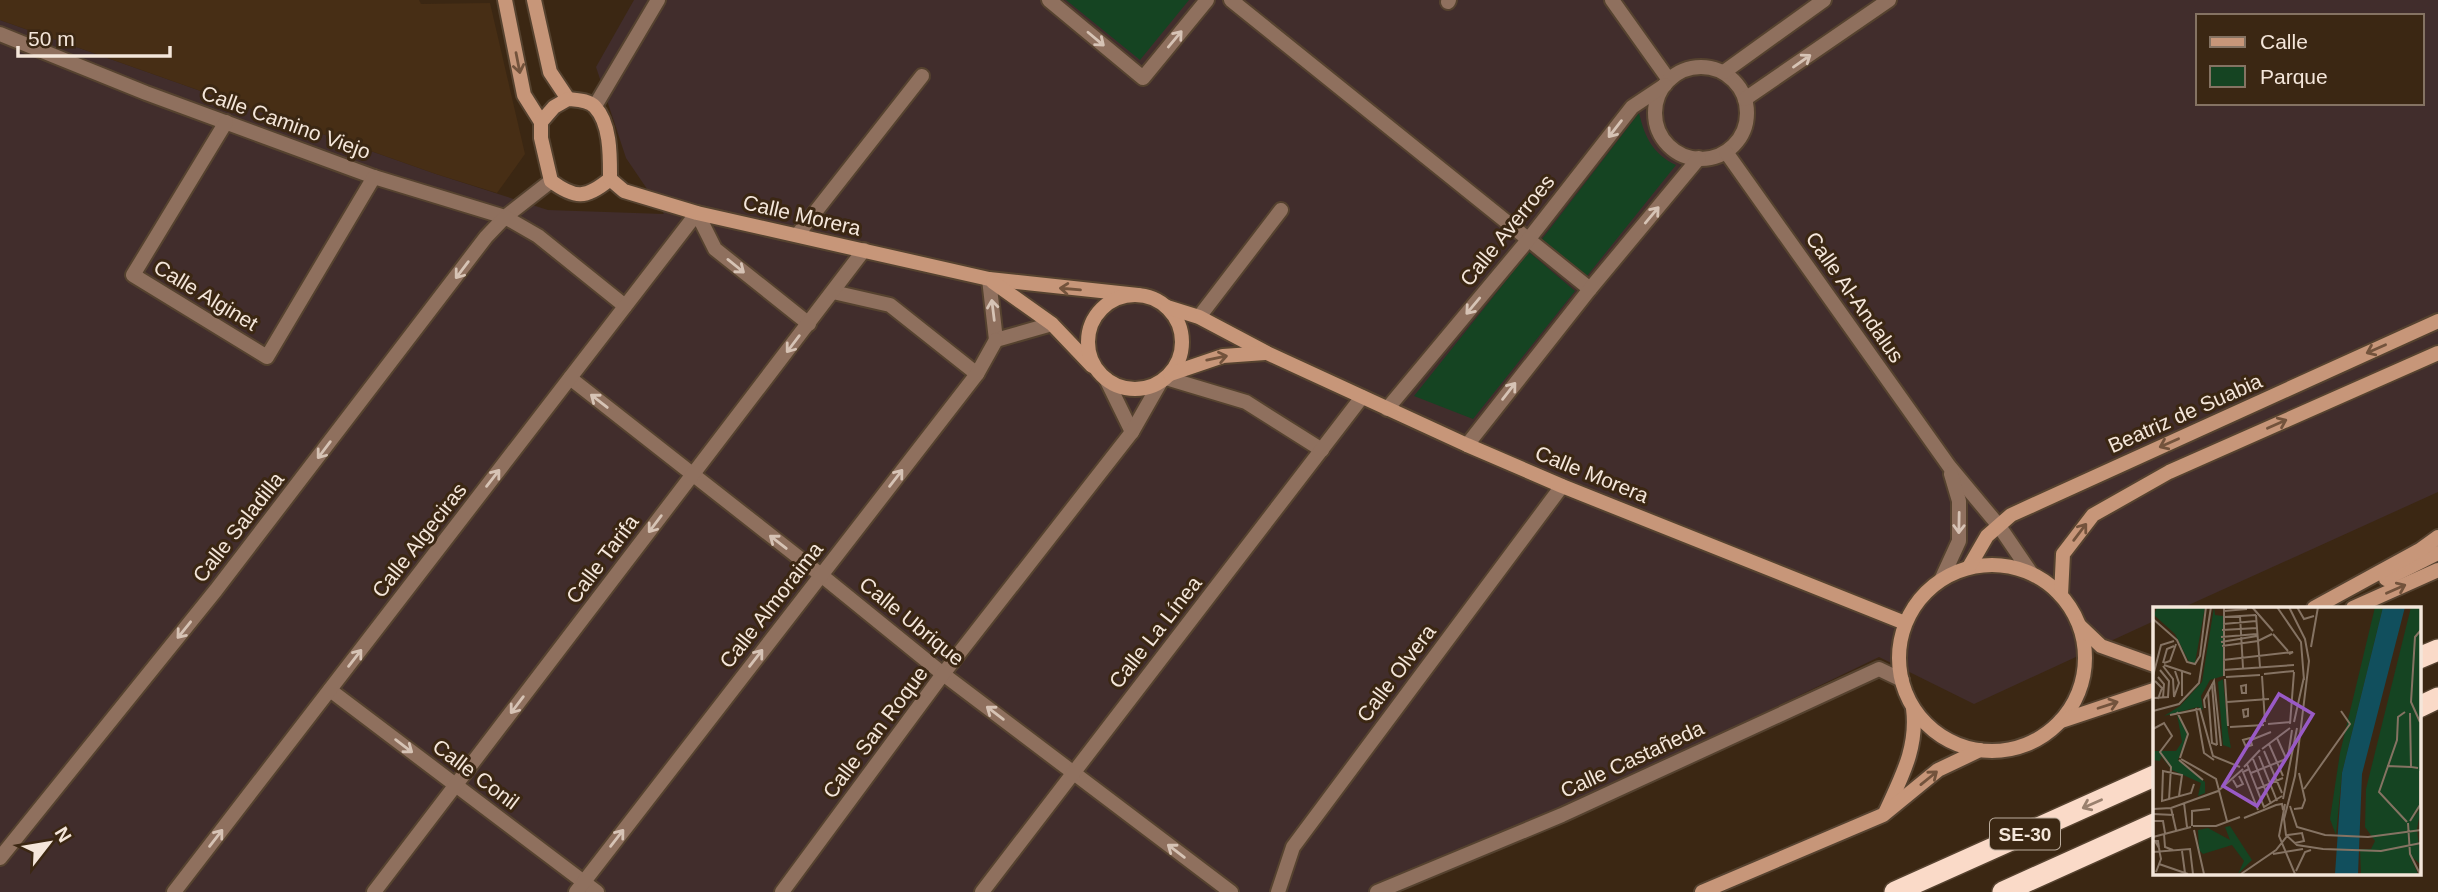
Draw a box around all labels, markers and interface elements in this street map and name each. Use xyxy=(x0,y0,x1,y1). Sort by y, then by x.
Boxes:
scale bar xyxy=(18,14,170,58)
legend xyxy=(2196,14,2424,105)
text: 50 m xyxy=(28,27,75,50)
one-way arrow xyxy=(1168,30,1183,48)
text: Calle xyxy=(2260,30,2308,53)
one-way arrow xyxy=(1087,31,1105,47)
one-way arrow xyxy=(511,51,525,74)
one-way arrow xyxy=(1792,54,1811,68)
text: Parque xyxy=(2260,65,2328,88)
street label: Calle Camino Viejo xyxy=(198,81,374,163)
one-way arrow xyxy=(1607,119,1622,137)
street label: Calle Averroes xyxy=(1455,170,1559,290)
street label: Calle Morera xyxy=(741,190,863,240)
one-way arrow xyxy=(1644,206,1660,224)
street label: Calle Al-Andalus xyxy=(1801,227,1909,367)
street label: Calle Alginet xyxy=(150,255,262,335)
one-way arrow xyxy=(727,259,745,274)
one-way arrow xyxy=(454,260,469,278)
one-way arrow xyxy=(1060,282,1082,295)
one-way arrow xyxy=(1465,297,1480,315)
one-way arrow xyxy=(986,299,999,322)
one-way arrow xyxy=(786,334,801,353)
one-way arrow xyxy=(2366,343,2387,356)
one-way arrow xyxy=(1205,351,1228,365)
street label: Beatriz de Suabia xyxy=(2105,369,2266,457)
one-way arrow xyxy=(1501,383,1516,401)
one-way arrow xyxy=(591,394,609,409)
one-way arrow xyxy=(2266,417,2287,430)
one-way arrow xyxy=(2159,437,2180,450)
one-way arrow xyxy=(316,441,331,459)
street label: Calle Morera xyxy=(1532,441,1652,507)
street label: Calle Saladilla xyxy=(188,467,288,587)
one-way arrow xyxy=(486,469,501,487)
one-way arrow xyxy=(888,469,903,488)
street label: Calle Algeciras xyxy=(367,478,471,602)
street label: Calle Tarifa xyxy=(561,510,643,608)
one-way arrow xyxy=(1952,512,1966,535)
one-way arrow xyxy=(647,515,662,533)
one-way arrow xyxy=(2072,523,2087,542)
one-way arrow xyxy=(770,534,788,549)
street label: Calle Almoraima xyxy=(715,537,827,672)
street label: Calle La Línea xyxy=(1104,571,1206,692)
street label: Calle Ubrique xyxy=(855,572,969,670)
one-way arrow xyxy=(2385,582,2406,595)
inset map xyxy=(2153,607,2420,874)
street label: Calle Olvera xyxy=(1352,620,1440,726)
one-way arrow xyxy=(176,621,192,639)
one-way arrow xyxy=(347,649,362,667)
one-way arrow xyxy=(749,649,764,668)
street label: Calle San Roque xyxy=(818,662,932,802)
one-way arrow xyxy=(509,695,524,714)
one-way arrow xyxy=(2096,698,2118,711)
one-way arrow xyxy=(986,706,1005,721)
street label: Calle Castañeda xyxy=(1557,716,1708,802)
street label: Calle Conil xyxy=(429,734,523,814)
one-way arrow xyxy=(394,738,413,753)
one-way arrow xyxy=(1919,770,1937,785)
one-way arrow xyxy=(2082,798,2103,811)
north arrow xyxy=(14,808,84,878)
road number: SE-30 xyxy=(1990,818,2060,849)
text: N xyxy=(51,823,76,846)
one-way arrow xyxy=(208,829,223,848)
one-way arrow xyxy=(610,829,625,848)
one-way arrow xyxy=(1168,843,1186,858)

